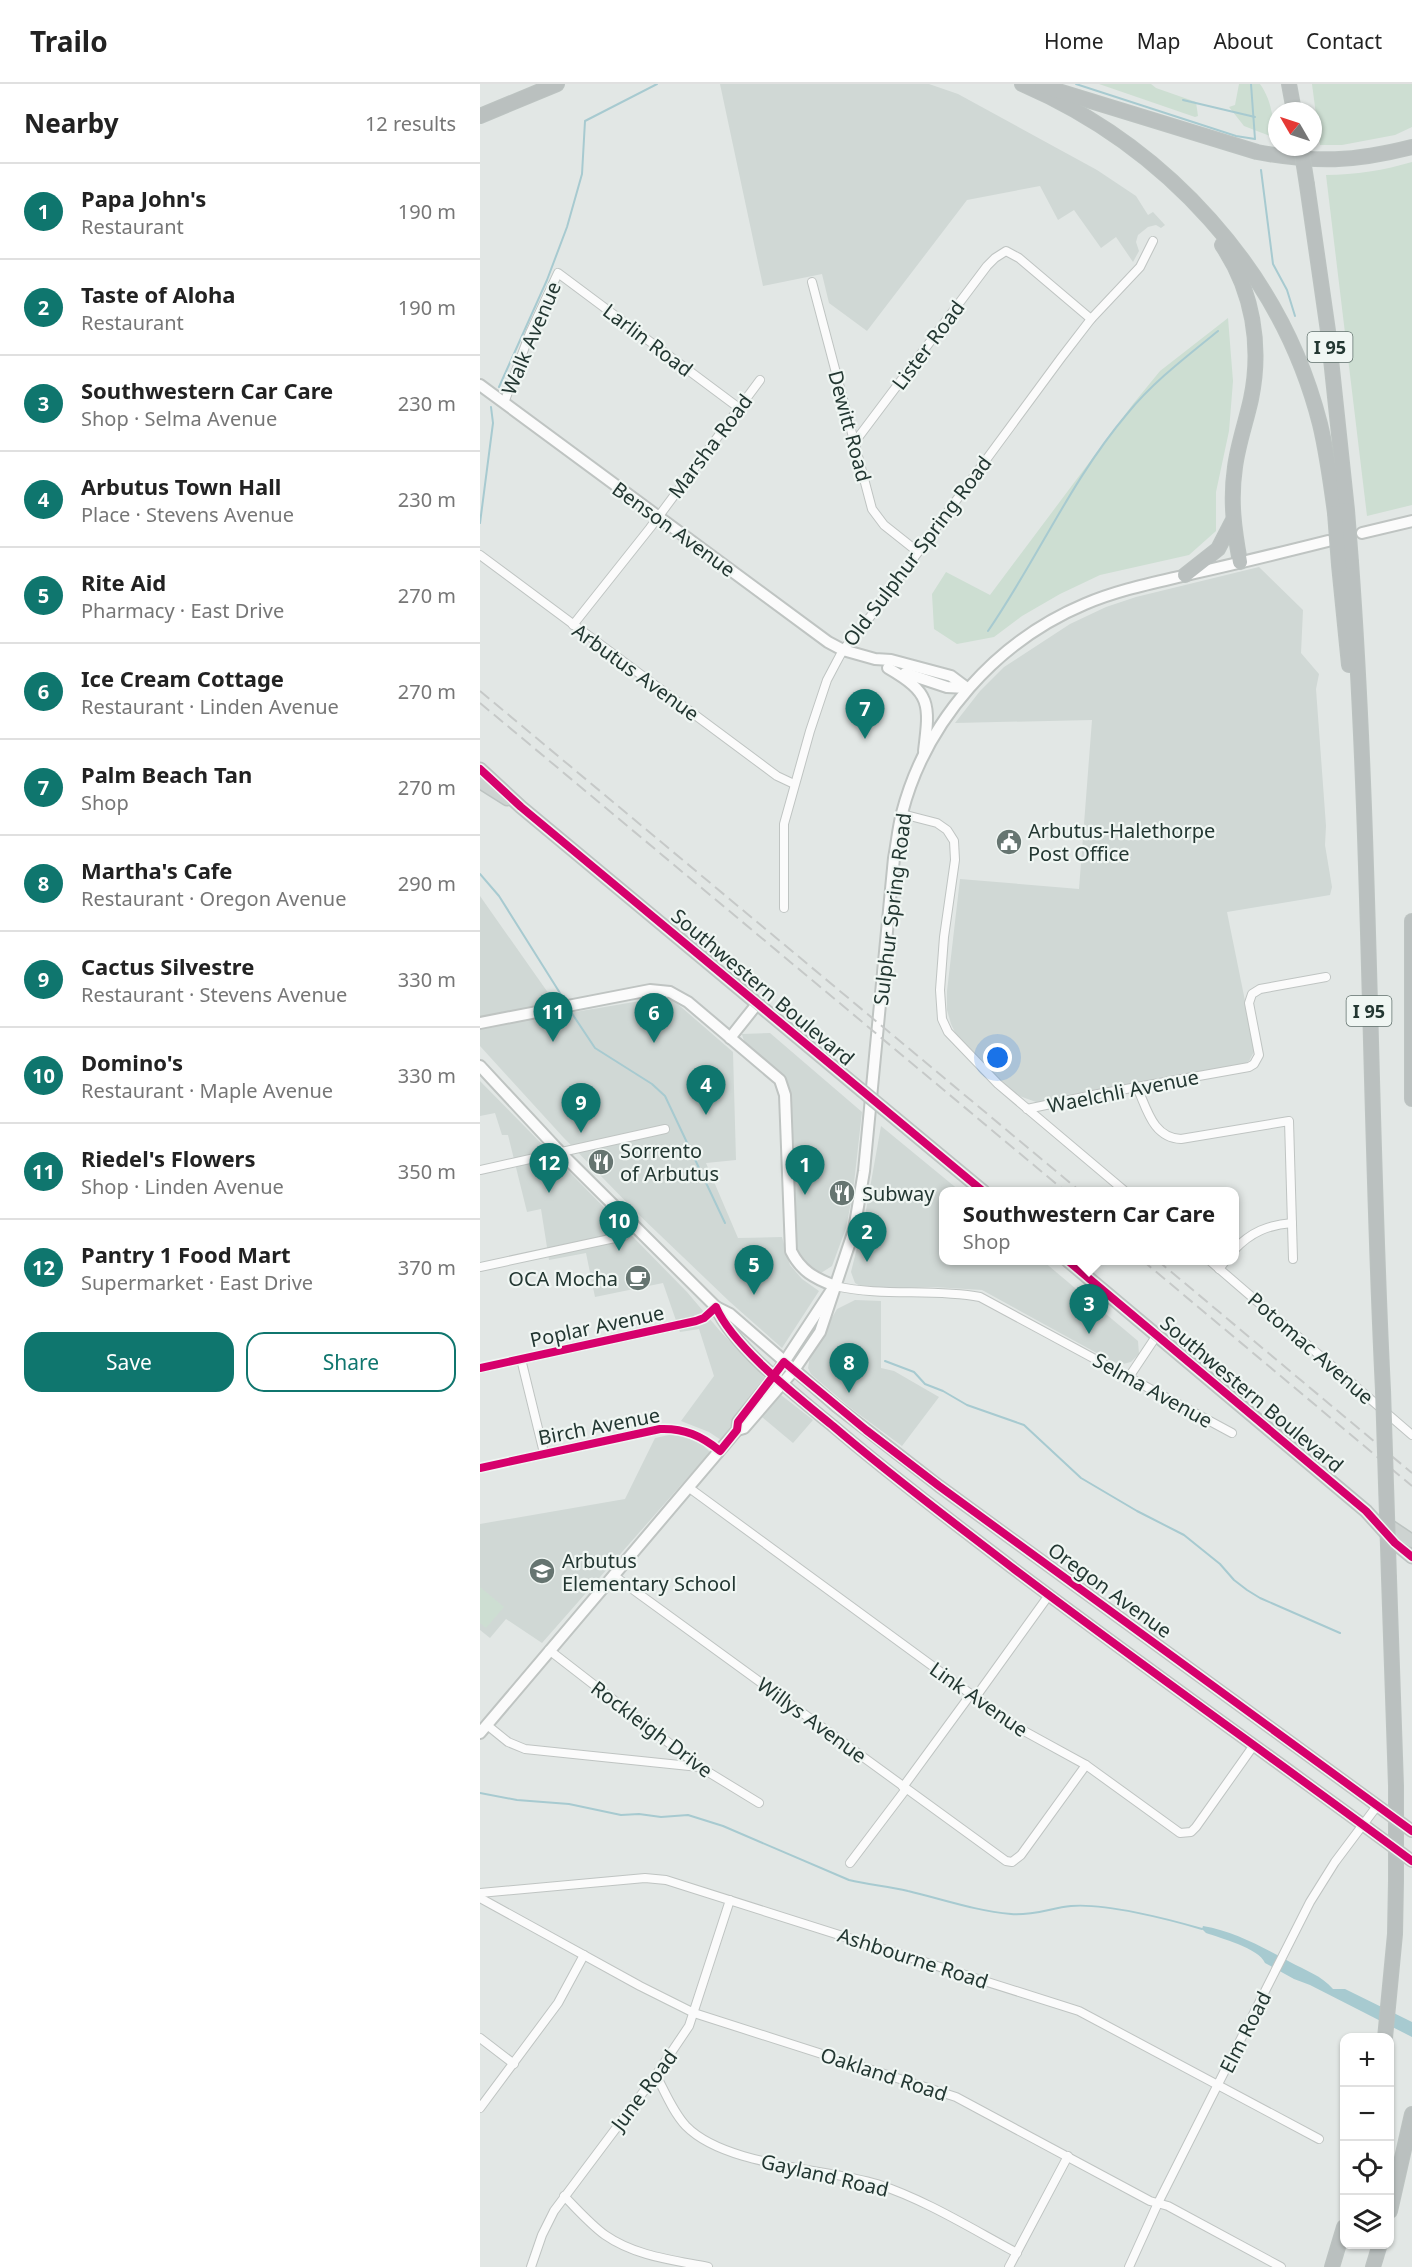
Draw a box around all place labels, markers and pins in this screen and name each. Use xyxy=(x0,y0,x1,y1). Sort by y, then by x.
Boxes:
pin: 7 xyxy=(846,690,884,739)
place label: Arbutus-Halethorpe Post Office xyxy=(1028,817,1215,867)
public building icon: Arbutus-Halethorpe Post Office xyxy=(994,827,1024,857)
pin: 11 xyxy=(534,992,572,1042)
pin: 6 xyxy=(634,994,674,1043)
pin: 4 xyxy=(686,1066,726,1115)
pin: 9 xyxy=(562,1084,600,1133)
place label: Sorrento of Arbutus xyxy=(620,1137,719,1187)
pin: 12 xyxy=(530,1144,568,1193)
pin: 1 xyxy=(786,1146,824,1195)
restaurant icon: Sorrento of Arbutus xyxy=(586,1147,616,1177)
restaurant icon: Subway xyxy=(827,1178,857,1208)
place label: Subway xyxy=(862,1180,935,1207)
pin: 10 xyxy=(600,1202,638,1251)
pin: 2 xyxy=(848,1212,886,1262)
pin: 5 xyxy=(734,1246,774,1295)
cafe icon: OCA Mocha xyxy=(623,1263,653,1293)
place label: OCA Mocha xyxy=(508,1265,618,1292)
pin: 3 xyxy=(1070,1284,1108,1334)
pin: 8 xyxy=(830,1344,868,1393)
place label: Arbutus Elementary School xyxy=(562,1547,736,1597)
school or university icon: Arbutus Elementary School xyxy=(527,1556,557,1586)

